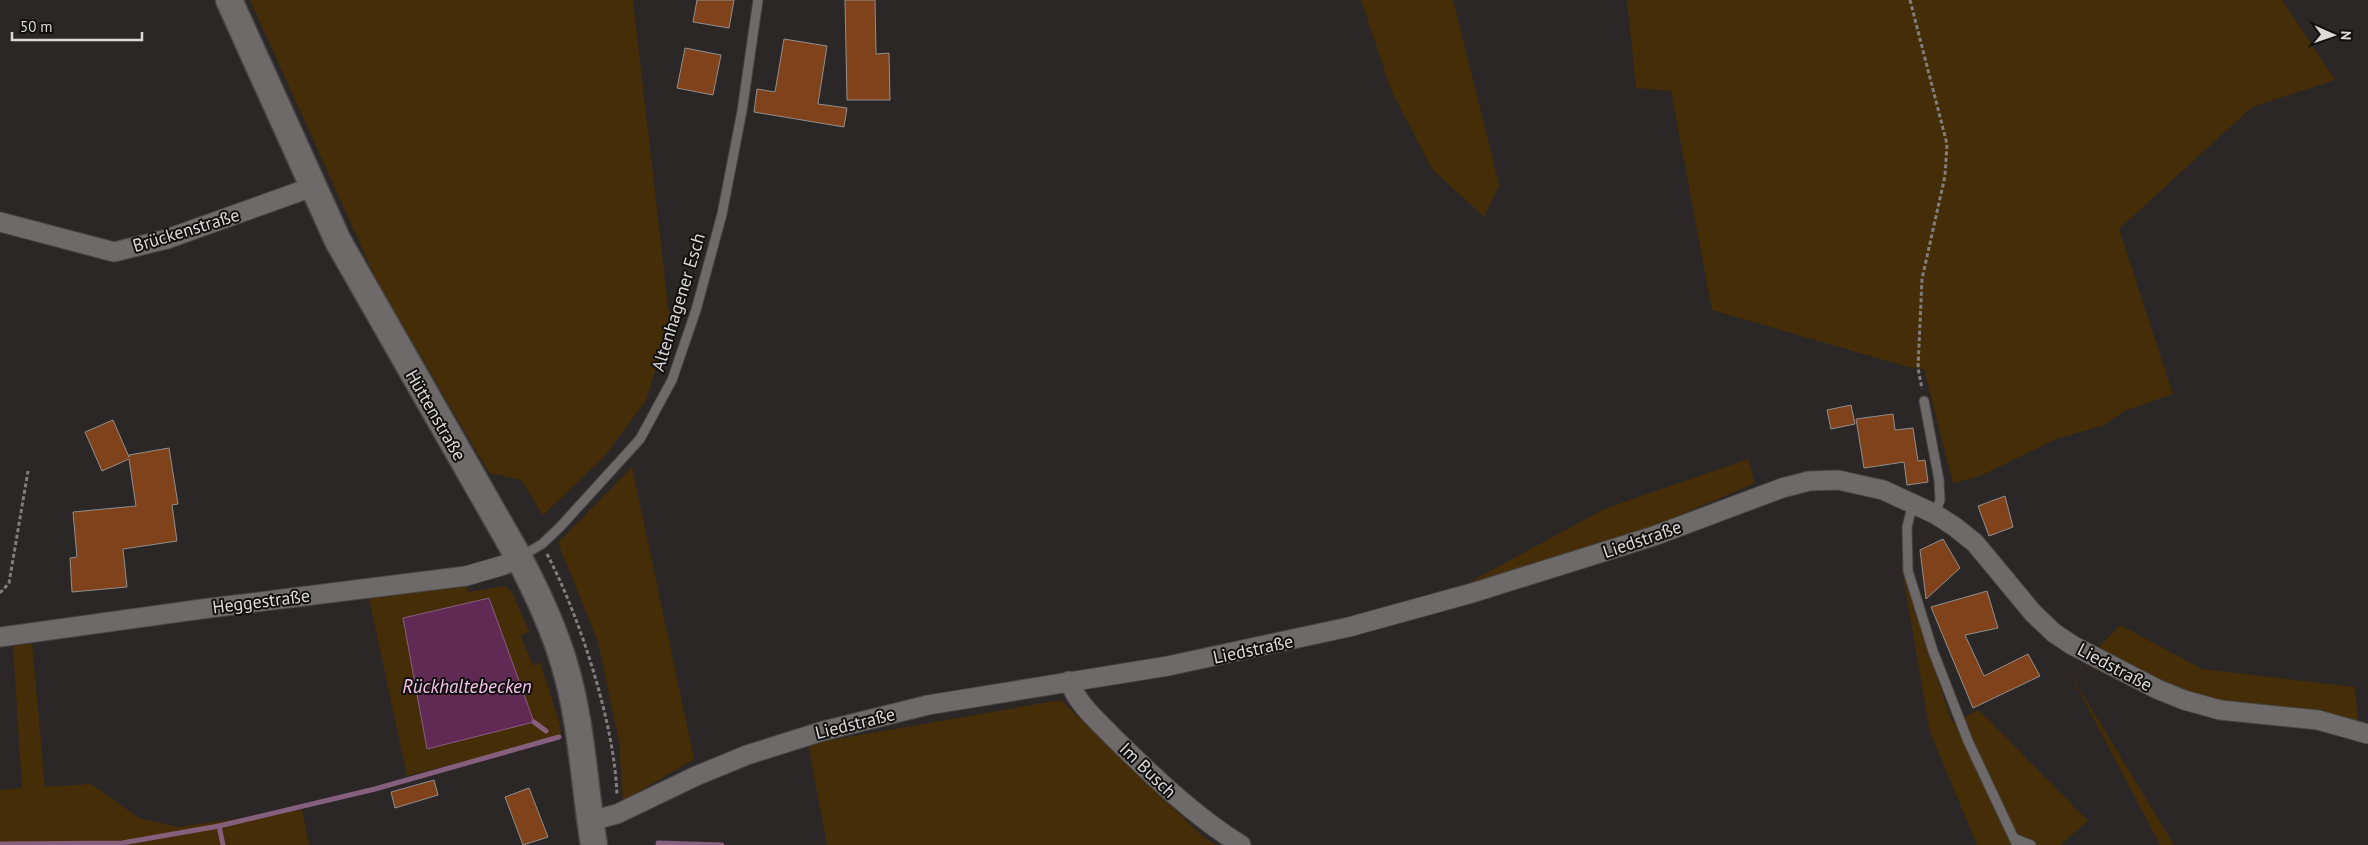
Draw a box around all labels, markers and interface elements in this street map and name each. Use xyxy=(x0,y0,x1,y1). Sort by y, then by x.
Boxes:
scale bar xyxy=(12,10,142,42)
north arrow xyxy=(2308,10,2358,60)
text: 50 m xyxy=(20,17,53,36)
text: N xyxy=(2337,31,2355,40)
street label: Brückenstraße xyxy=(130,203,242,257)
street label: Altenhagener Esch xyxy=(646,230,710,374)
street label: Hüttenstraße xyxy=(401,365,471,465)
street label: Liedstraße xyxy=(1600,515,1684,563)
street label: Heggestraße xyxy=(211,584,311,618)
street label: Liedstraße xyxy=(1211,629,1295,669)
street label: Liedstraße xyxy=(2074,638,2156,696)
water label: Rückhaltebecken xyxy=(402,674,532,698)
street label: Liedstraße xyxy=(813,702,897,744)
street label: Im Busch xyxy=(1115,737,1181,803)

